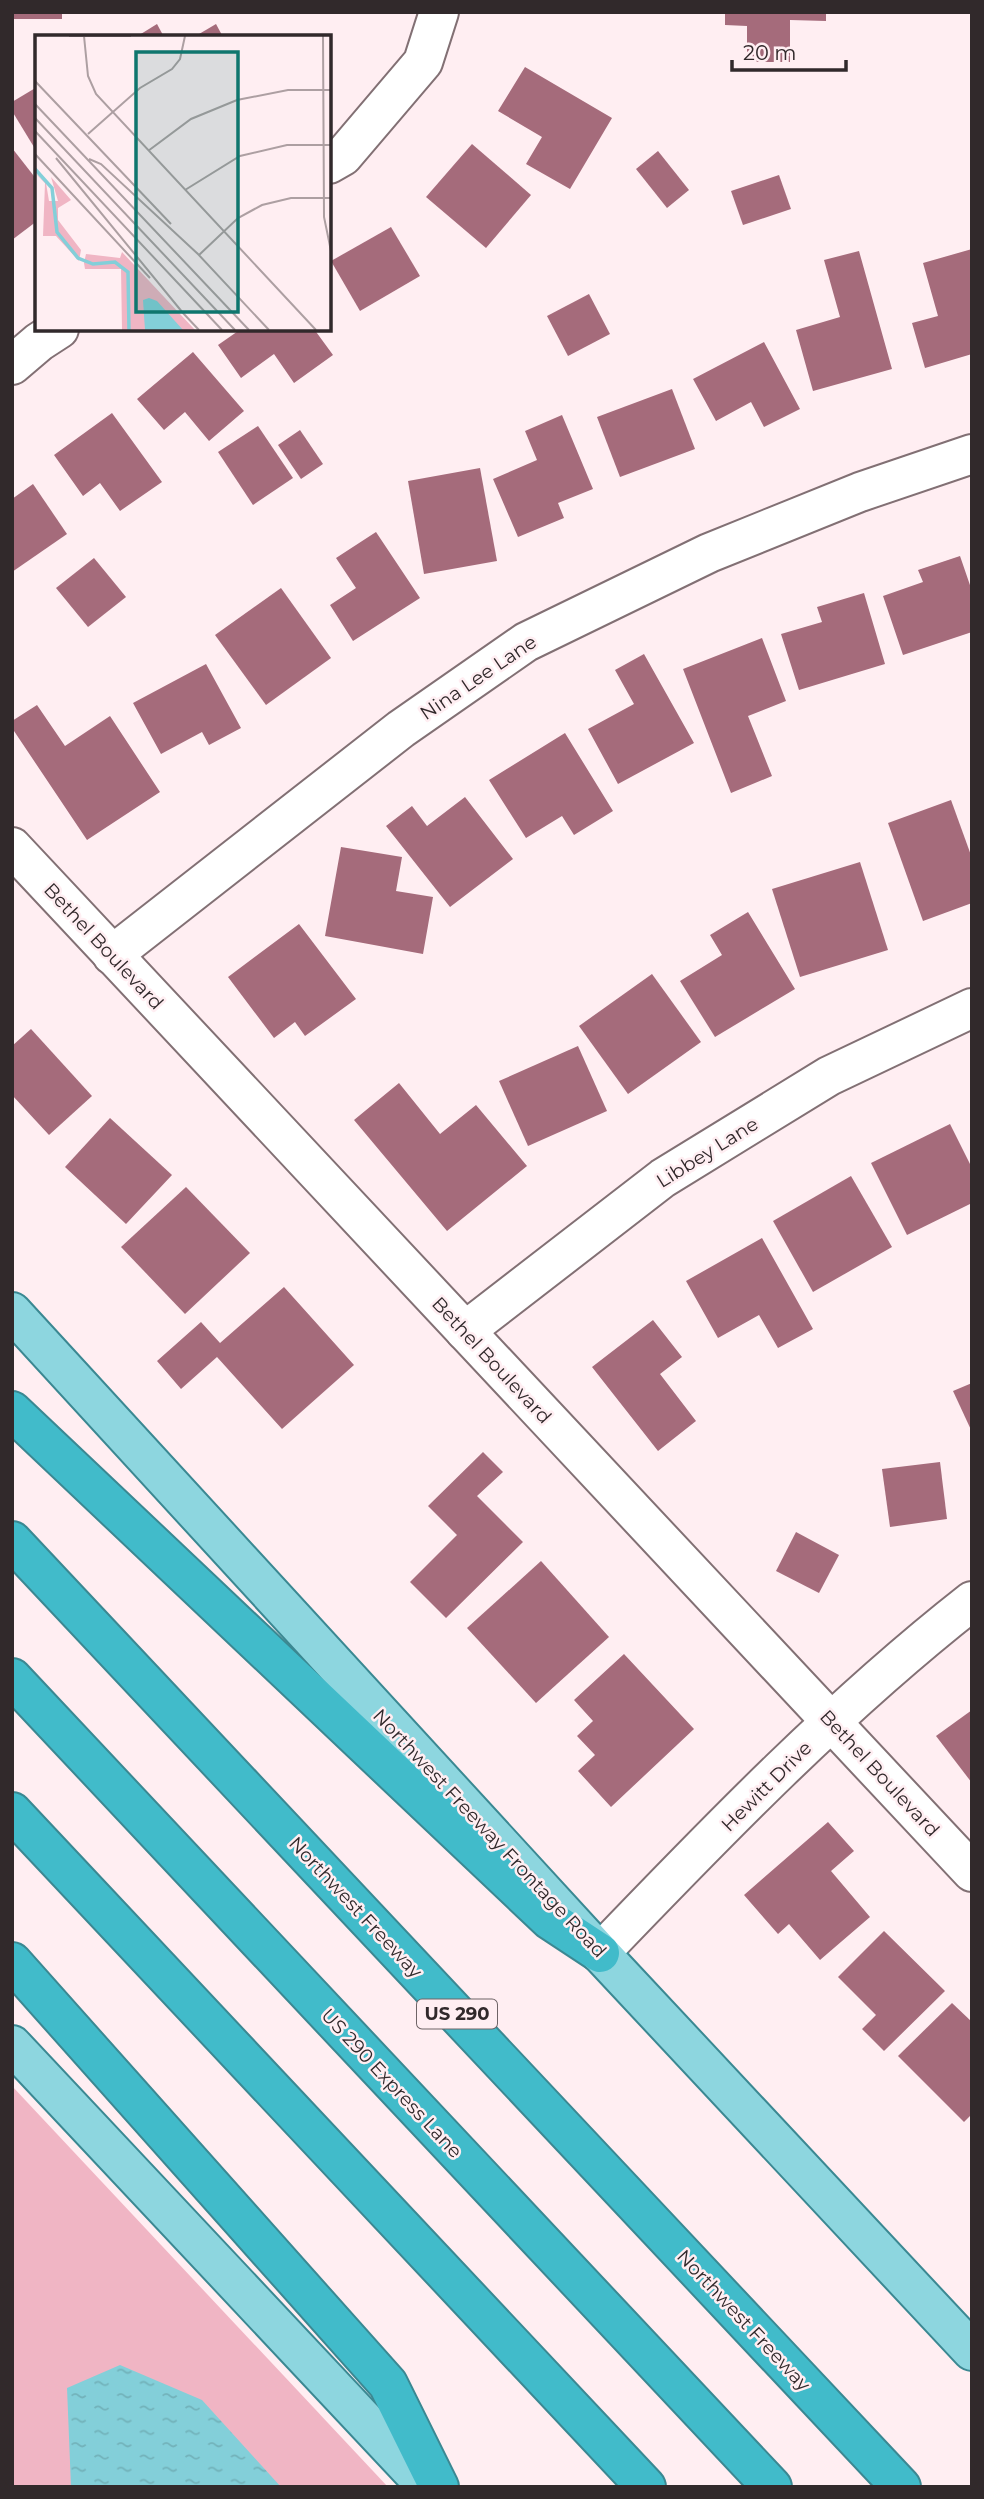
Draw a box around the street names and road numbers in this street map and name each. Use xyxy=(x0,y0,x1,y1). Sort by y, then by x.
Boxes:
street label: Nina Lee Lane xyxy=(416,630,541,725)
street label: Bethel Boulevard xyxy=(39,878,168,1014)
street label: Libbey Lane xyxy=(652,1112,762,1193)
street label: Bethel Boulevard xyxy=(427,1292,556,1428)
street label: Northwest Freeway Frontage Road xyxy=(368,1704,611,1962)
street label: Bethel Boulevard xyxy=(815,1705,944,1841)
street label: Hewitt Drive xyxy=(716,1736,816,1836)
street label: Northwest Freeway xyxy=(284,1832,428,1983)
road number: US 290 xyxy=(417,2000,497,2028)
street label: US 290 Express Lane xyxy=(316,2004,467,2163)
street label: Northwest Freeway xyxy=(672,2245,816,2396)

